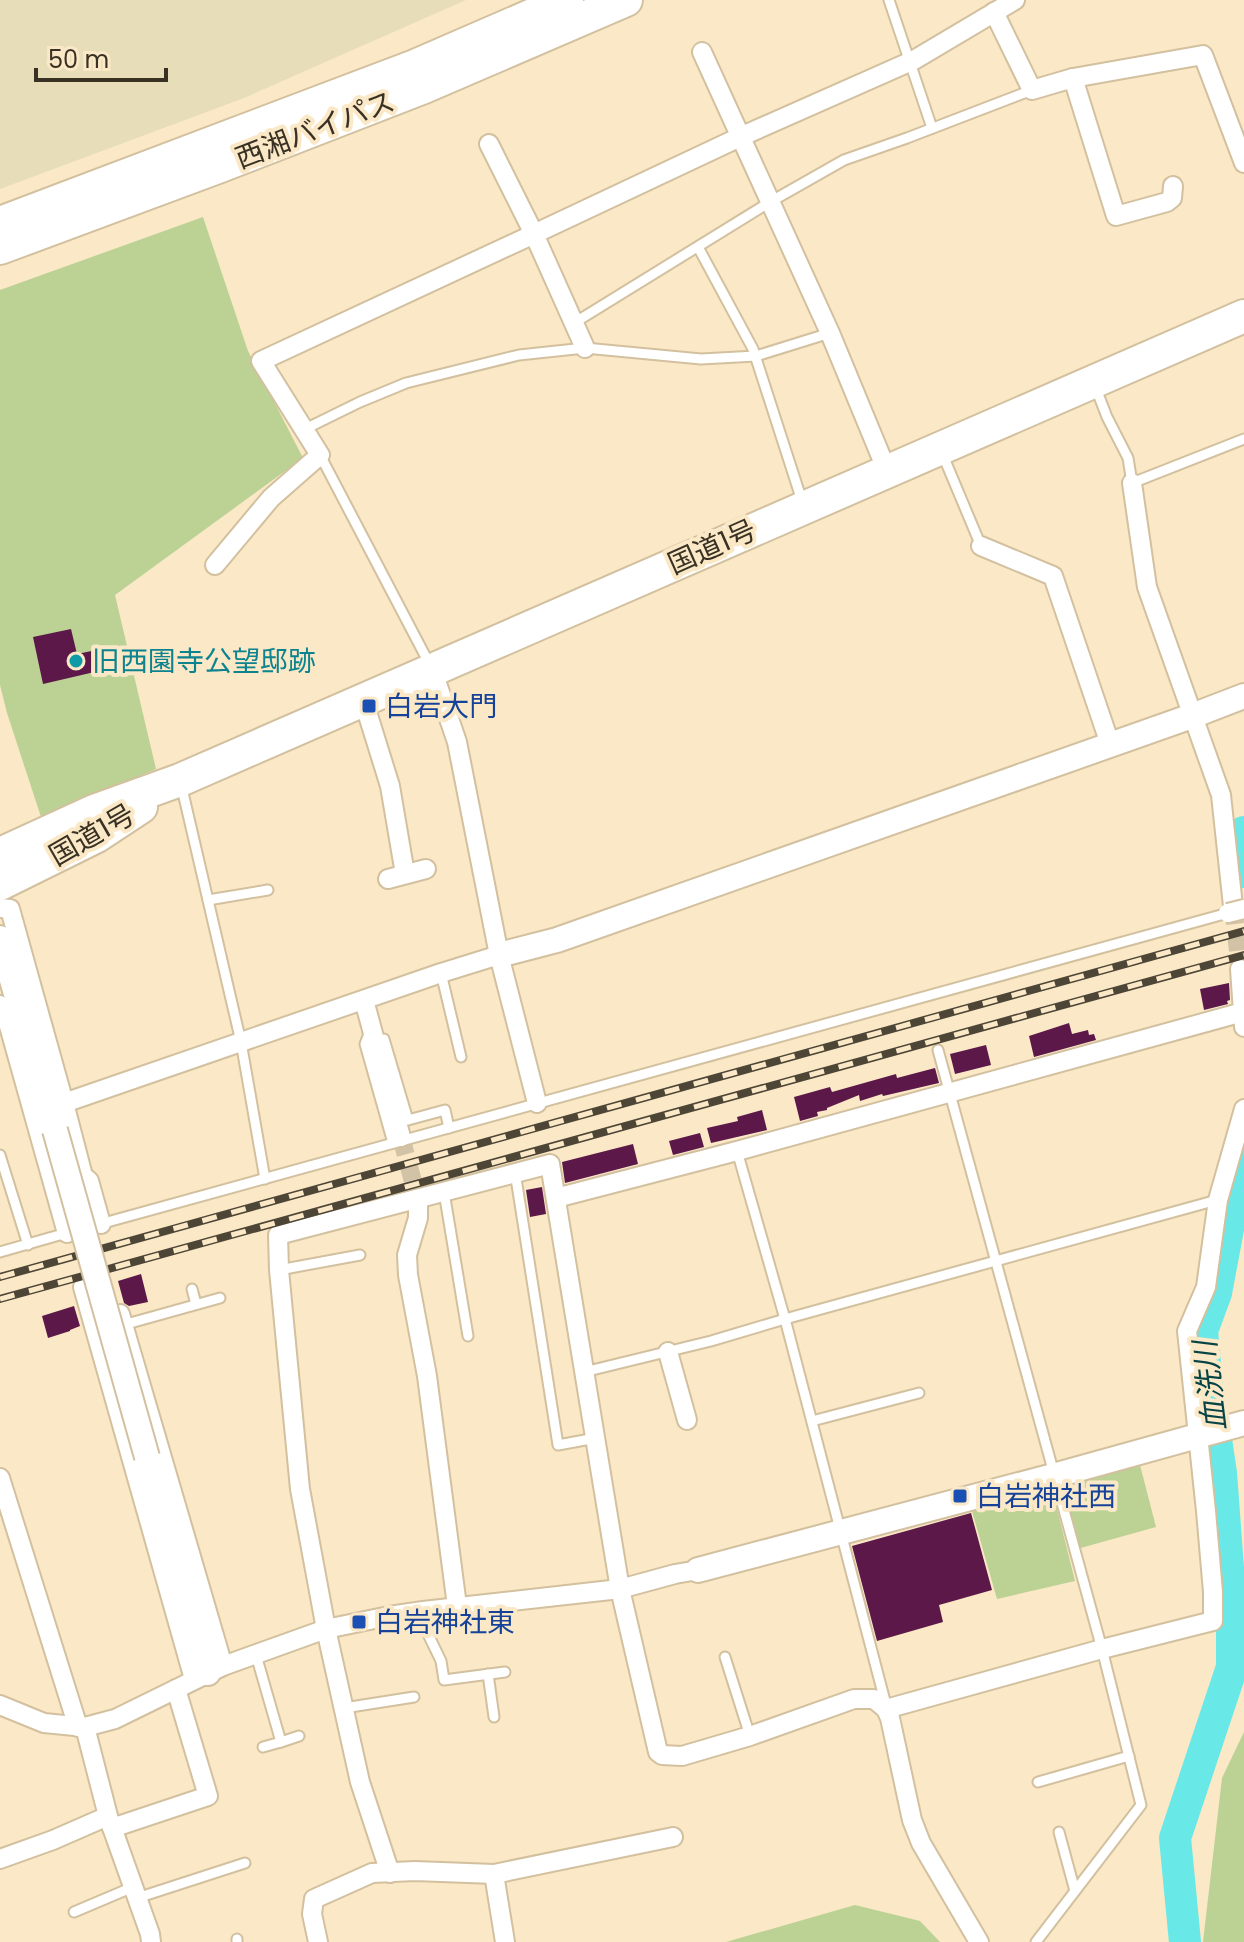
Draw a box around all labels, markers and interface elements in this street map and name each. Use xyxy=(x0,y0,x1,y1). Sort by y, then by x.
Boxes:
scale bar xyxy=(36,32,166,82)
text: 50 m xyxy=(48,43,109,76)
street label: 西湘バイパス xyxy=(230,82,400,178)
street label: 国道1号 xyxy=(662,510,762,584)
place label: 旧西園寺公望邸跡 xyxy=(92,642,316,681)
marker: 旧西園寺公望邸跡 xyxy=(67,652,85,670)
place label: 白岩大門 xyxy=(385,687,497,726)
marker: 白岩大門 xyxy=(360,697,378,715)
street label: 国道1号 xyxy=(42,795,142,875)
water label: 血洗川 xyxy=(1183,1336,1237,1433)
place label: 白岩神社西 xyxy=(976,1477,1116,1516)
marker: 白岩神社西 xyxy=(951,1487,969,1505)
place label: 白岩神社東 xyxy=(375,1603,515,1642)
marker: 白岩神社東 xyxy=(350,1613,368,1631)

